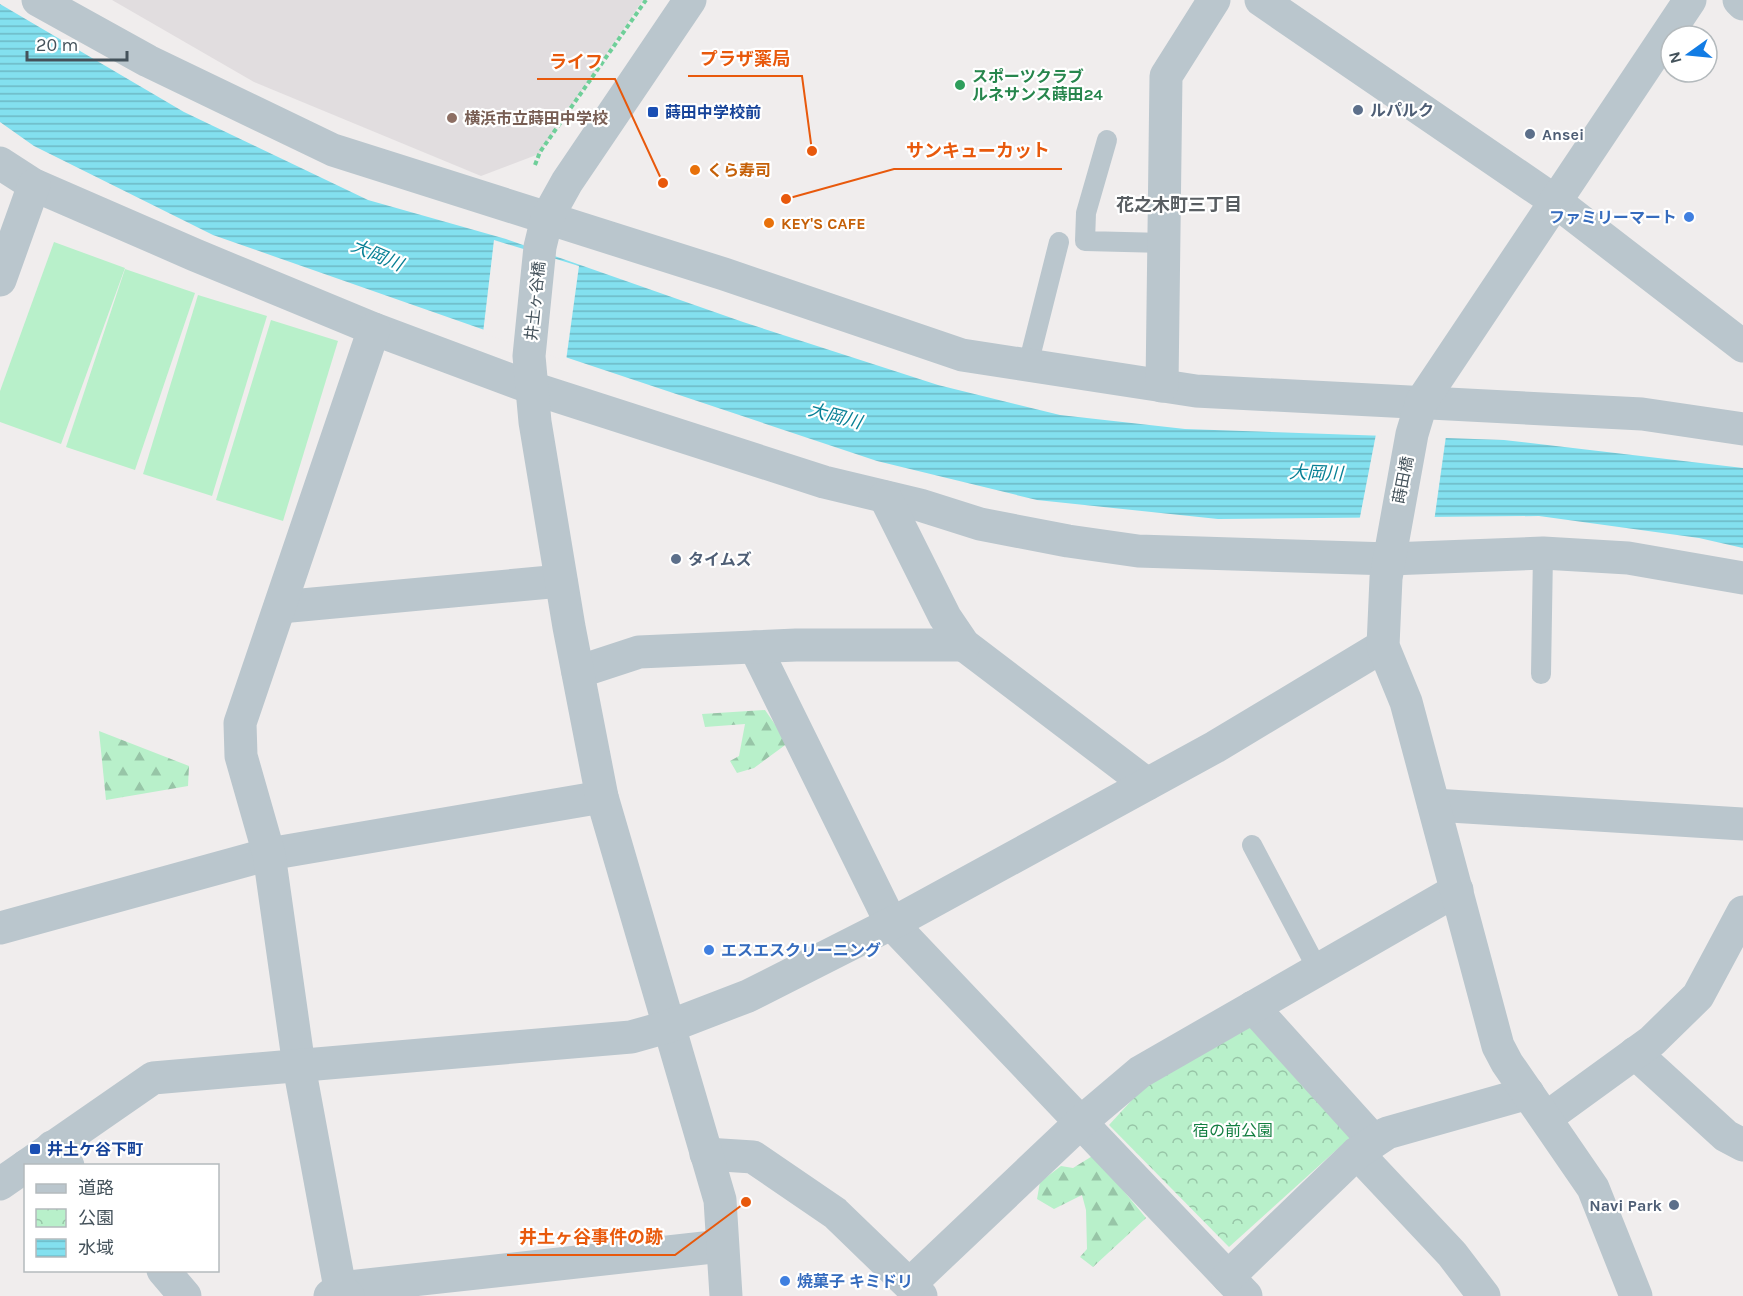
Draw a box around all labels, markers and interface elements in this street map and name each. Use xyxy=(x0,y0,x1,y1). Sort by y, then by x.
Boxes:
scale bar xyxy=(27,24,128,62)
north arrow xyxy=(1659,24,1719,84)
text: 20 m xyxy=(36,34,78,56)
callout: プラザ薬局 xyxy=(688,40,802,76)
callout: ライフ xyxy=(537,43,615,79)
text: プラザ薬局 xyxy=(700,48,790,70)
text: N xyxy=(1664,50,1686,66)
text: ライフ xyxy=(549,51,603,73)
place label: スポーツクラブ ルネサンス蒔田24 xyxy=(972,67,1103,104)
marker: スポーツクラブ ルネサンス蒔田24 xyxy=(953,78,967,92)
place label: ルパルク xyxy=(1370,101,1434,120)
place label: 蒔田中学校前 xyxy=(665,103,761,122)
marker: ルパルク xyxy=(1351,103,1365,117)
marker: 蒔田中学校前 xyxy=(646,105,660,119)
place label: 横浜市立蒔田中学校 xyxy=(464,109,608,128)
marker: 横浜市立蒔田中学校 xyxy=(445,111,459,125)
place label: Ansei xyxy=(1542,125,1584,144)
marker: Ansei xyxy=(1523,127,1537,141)
callout: サンキューカット xyxy=(894,133,1062,169)
text: サンキューカット xyxy=(906,140,1050,162)
place label: くら寿司 xyxy=(707,161,771,180)
marker: くら寿司 xyxy=(688,163,702,177)
district label: 花之木町三丁目 xyxy=(1116,194,1242,216)
place label: ファミリーマート xyxy=(1549,208,1677,227)
marker: ファミリーマート xyxy=(1682,210,1696,224)
place label: KEY'S CAFE xyxy=(781,214,866,233)
marker: KEY'S CAFE xyxy=(762,216,776,230)
water label: 大岡川 xyxy=(348,234,408,276)
street label: 井土ヶ谷橋 xyxy=(521,260,549,342)
water label: 大岡川 xyxy=(806,398,866,434)
street label: 蒔田橋 xyxy=(1389,455,1417,505)
water label: 大岡川 xyxy=(1289,461,1345,485)
place label: タイムズ xyxy=(688,550,752,569)
marker: タイムズ xyxy=(669,552,683,566)
place label: エスエスクリーニング xyxy=(721,941,881,960)
marker: エスエスクリーニング xyxy=(702,943,716,957)
park label: 宿の前公園 xyxy=(1193,1121,1273,1140)
place label: 井土ケ谷下町 xyxy=(47,1140,143,1159)
marker: 井土ケ谷下町 xyxy=(28,1142,42,1156)
legend xyxy=(24,1164,219,1272)
text: 道路 xyxy=(78,1177,114,1199)
place label: Navi Park xyxy=(1589,1196,1663,1215)
marker: Navi Park xyxy=(1667,1198,1681,1212)
text: 公園 xyxy=(78,1207,114,1229)
callout: 井土ヶ谷事件の跡 xyxy=(507,1219,675,1255)
text: 井土ヶ谷事件の跡 xyxy=(519,1226,663,1248)
text: 水域 xyxy=(78,1237,114,1259)
place label: 焼菓子 キミドリ xyxy=(797,1272,913,1291)
marker: 焼菓子 キミドリ xyxy=(778,1274,792,1288)

